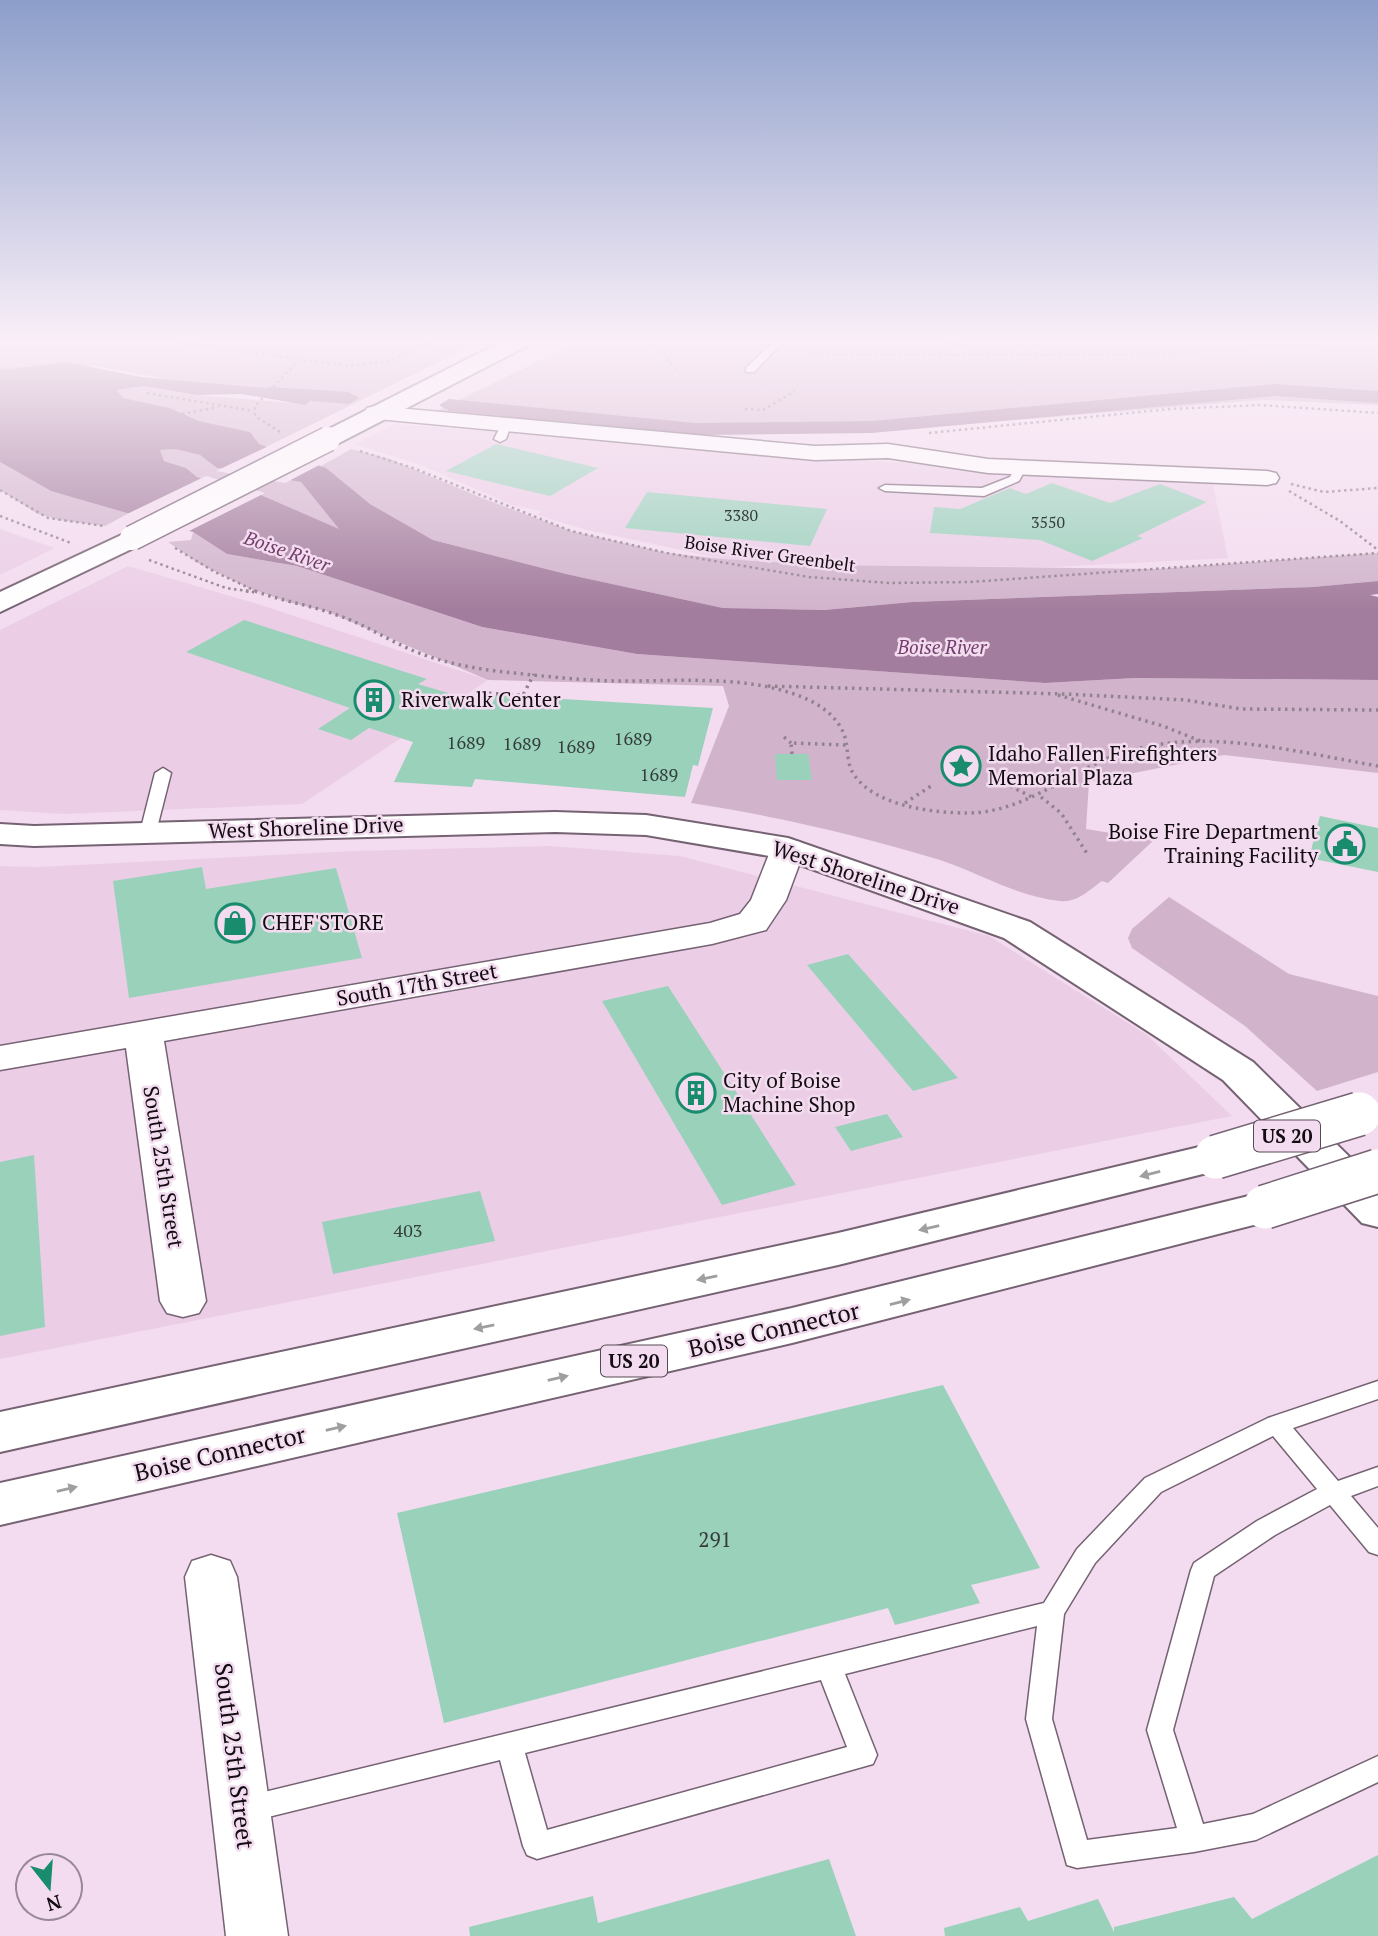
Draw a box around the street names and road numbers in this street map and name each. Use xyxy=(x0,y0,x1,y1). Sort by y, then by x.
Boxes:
street label: Boise River Greenbelt xyxy=(683,529,858,577)
street label: West Shoreline Drive xyxy=(208,810,404,844)
street label: West Shoreline Drive xyxy=(769,834,964,921)
street label: South 17th Street xyxy=(334,956,500,1012)
street label: South 25th Street xyxy=(137,1084,191,1250)
road number: US 20 xyxy=(1254,1120,1320,1152)
street label: Boise Connector xyxy=(685,1294,863,1364)
road number: US 20 xyxy=(601,1345,667,1376)
street label: Boise Connector xyxy=(131,1418,309,1488)
street label: South 25th Street xyxy=(208,1661,262,1851)

